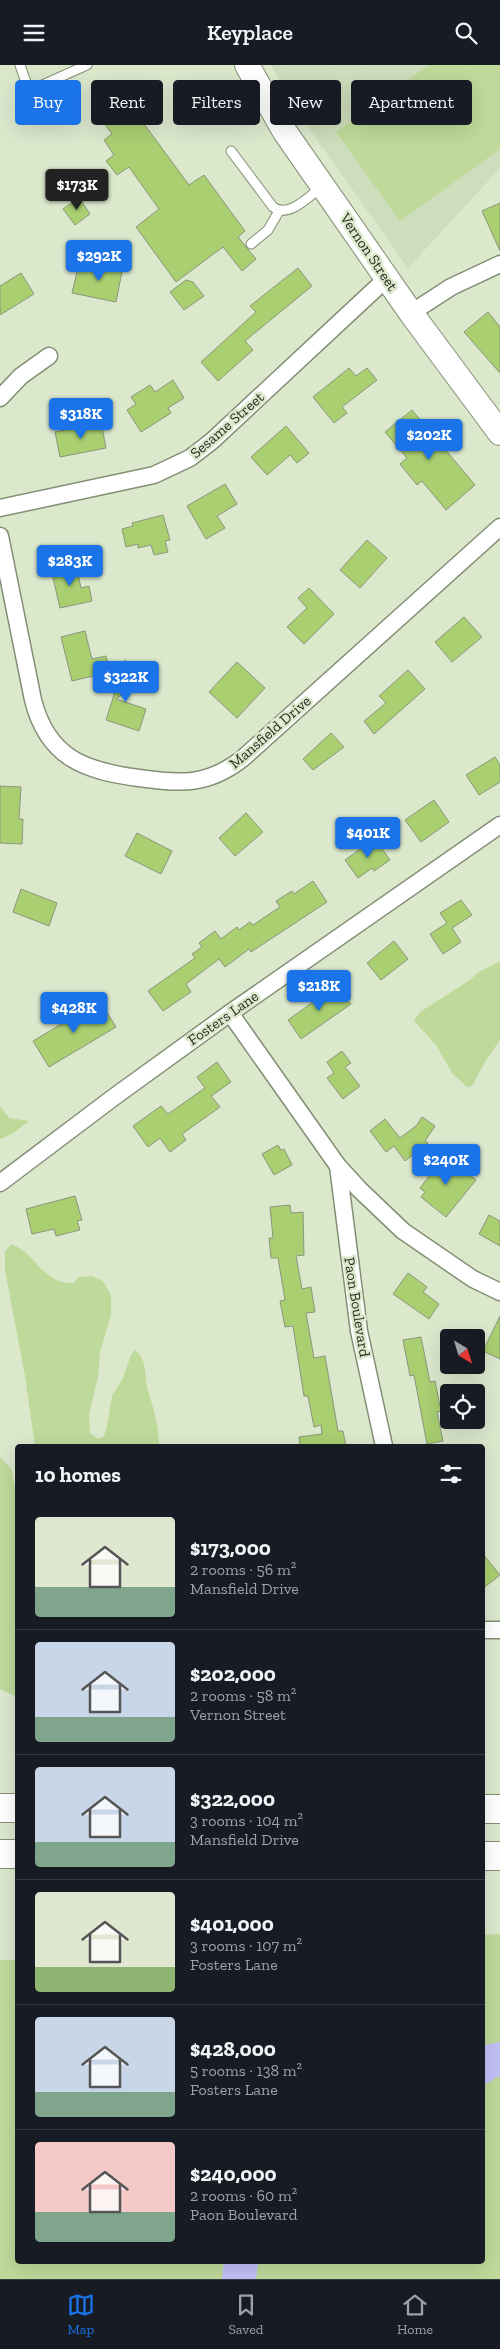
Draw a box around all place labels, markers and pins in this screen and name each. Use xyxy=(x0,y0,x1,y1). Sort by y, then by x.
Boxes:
pin: $173K xyxy=(42,169,112,211)
pin: $292K xyxy=(64,239,134,282)
pin: $318K xyxy=(46,397,116,440)
pin: $202K xyxy=(394,419,464,461)
pin: $283K xyxy=(35,545,105,587)
pin: $322K xyxy=(91,661,161,703)
pin: $401K xyxy=(333,817,403,859)
pin: $218K xyxy=(284,969,354,1012)
pin: $428K xyxy=(39,991,109,1034)
pin: $240K xyxy=(411,1143,481,1186)

